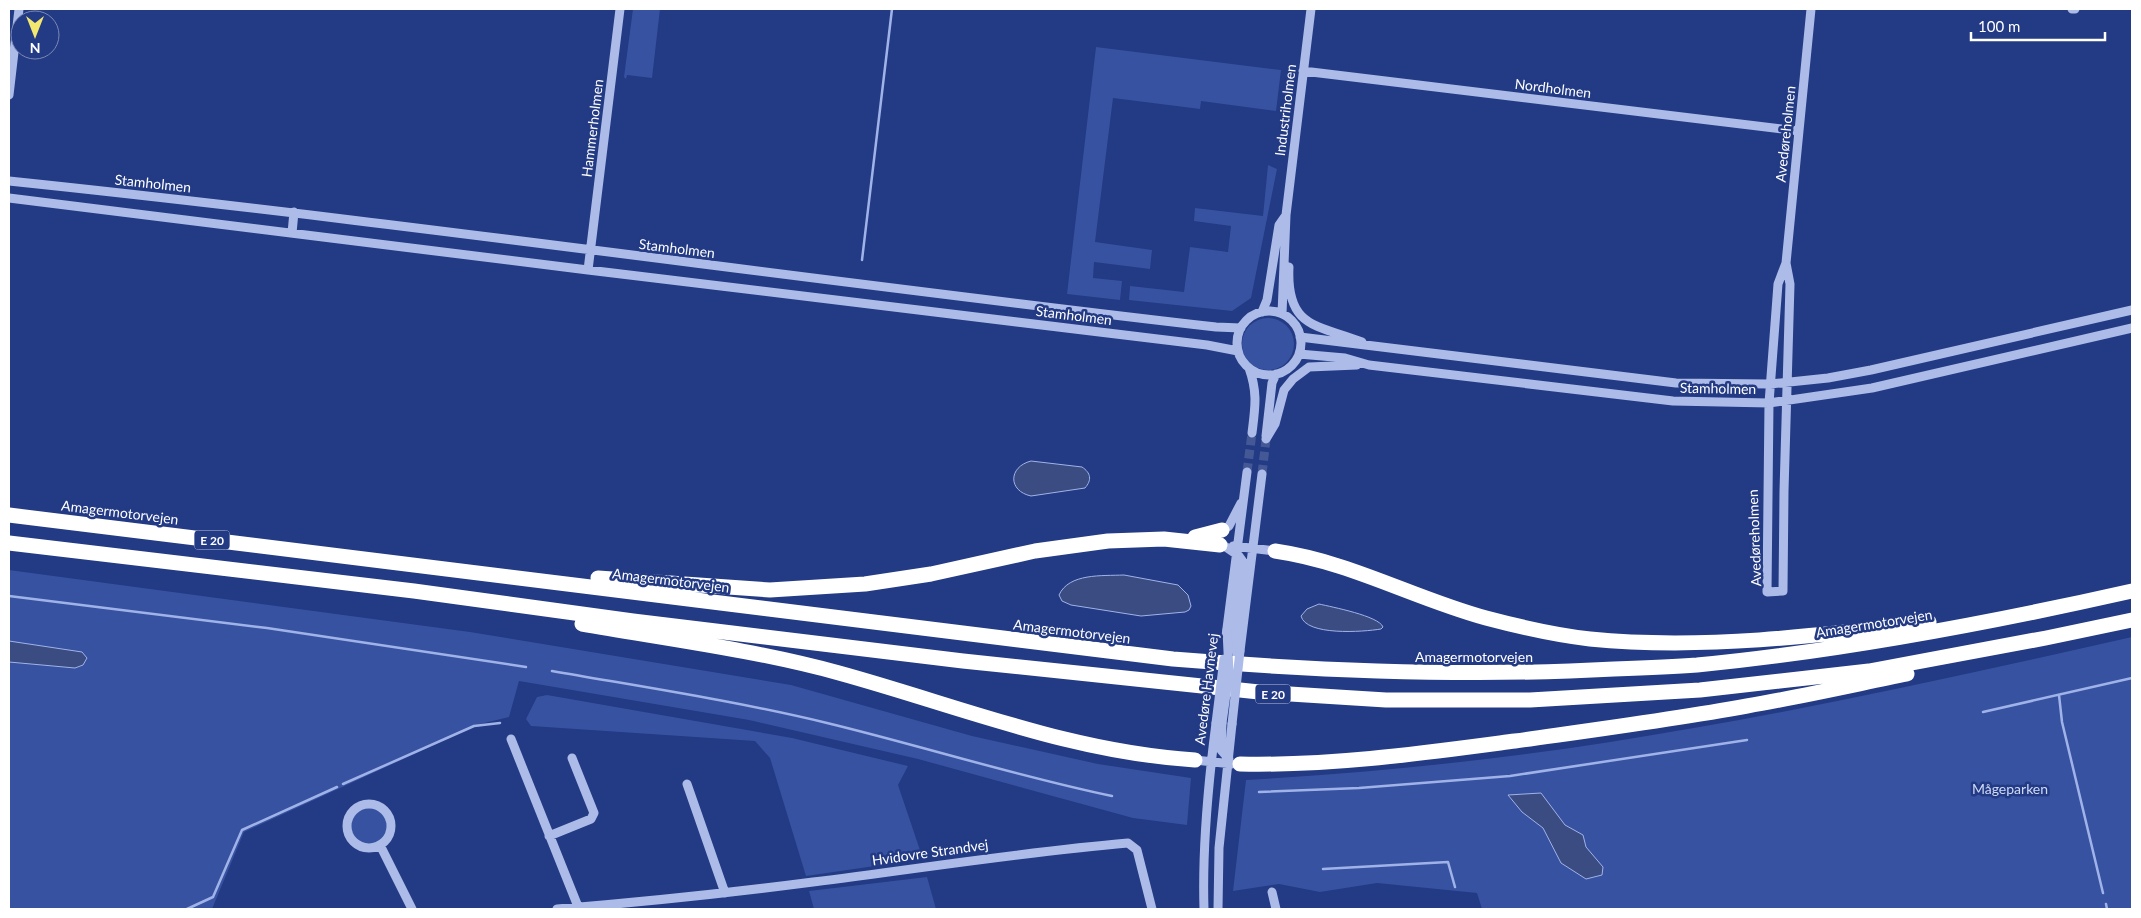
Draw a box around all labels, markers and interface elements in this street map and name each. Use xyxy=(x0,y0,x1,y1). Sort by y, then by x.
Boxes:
north arrow xyxy=(10,10,60,60)
scale bar xyxy=(1971,10,2105,42)
text: 100 m xyxy=(1978,17,2020,35)
text: N xyxy=(30,40,40,57)
street label: Industriholmen xyxy=(1271,63,1299,157)
street label: Nordholmen xyxy=(1514,75,1592,101)
street label: Hammerholmen xyxy=(578,78,606,178)
street label: Avedøreholmen xyxy=(1771,85,1799,183)
street label: Stamholmen xyxy=(114,171,192,195)
street label: Stamholmen xyxy=(638,235,716,261)
street label: Stamholmen xyxy=(1035,302,1113,328)
street label: Stamholmen xyxy=(1680,379,1756,397)
street label: Avedøreholmen xyxy=(1744,489,1764,587)
street label: Amagermotorvejen xyxy=(60,496,180,528)
road number: E 20 xyxy=(194,530,230,550)
street label: Amagermotorvejen xyxy=(611,564,731,596)
street label: Amagermotorvejen xyxy=(1814,605,1934,641)
street label: Amagermotorvejen xyxy=(1012,615,1132,647)
street label: Avedøre Havnevej xyxy=(1191,632,1221,746)
street label: Amagermotorvejen xyxy=(1415,648,1533,665)
road number: E 20 xyxy=(1256,684,1290,704)
park label: Mågeparken xyxy=(1972,780,2048,797)
street label: Hvidovre Strandvej xyxy=(871,835,989,869)

